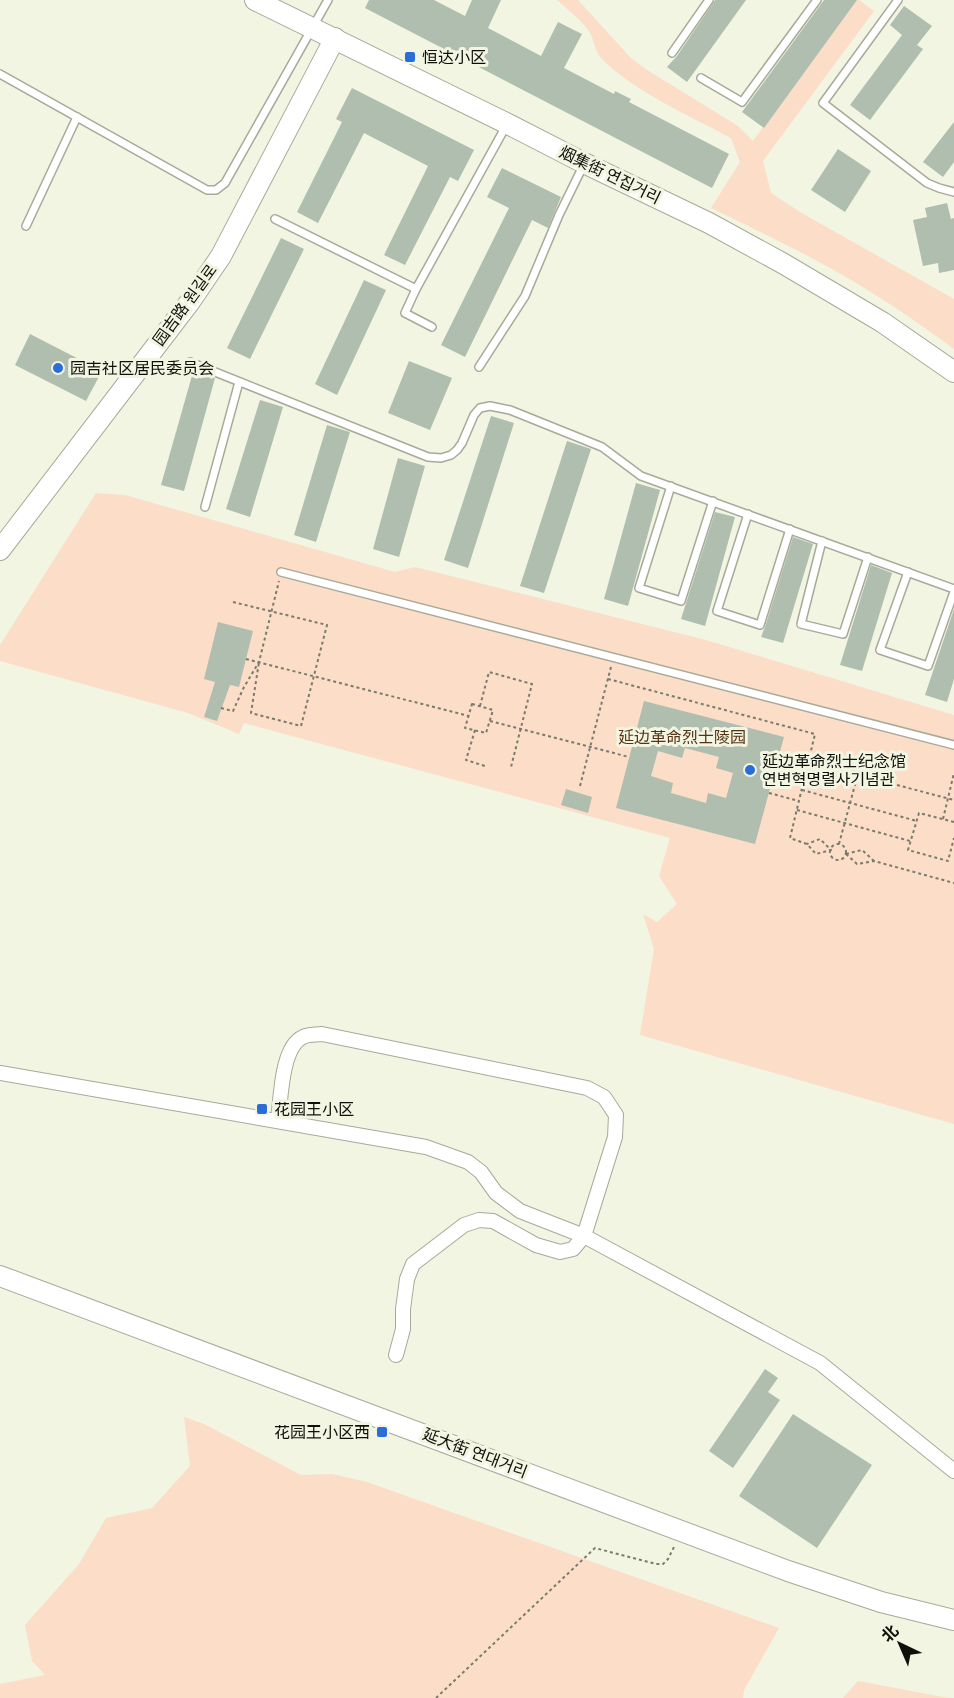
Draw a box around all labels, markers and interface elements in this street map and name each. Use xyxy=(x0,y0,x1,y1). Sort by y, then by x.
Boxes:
place label: 恒达小区 xyxy=(422,48,486,67)
marker: 恒达小区 xyxy=(403,50,417,64)
street label: 烟集街 연집거리 xyxy=(556,142,664,208)
street label: 园吉路 원길로 xyxy=(149,260,221,349)
place label: 园吉社区居民委员会 xyxy=(70,359,214,378)
marker: 园吉社区居民委员会 xyxy=(51,361,65,375)
park label: 延边革命烈士陵园 xyxy=(618,728,746,747)
place label: 延边革命烈士纪念馆 연변혁명렬사기념관 xyxy=(762,752,906,789)
marker: 延边革命烈士纪念馆 연변혁명렬사기념관 xyxy=(743,763,757,777)
place label: 花园王小区 xyxy=(274,1100,354,1119)
marker: 花园王小区 xyxy=(255,1102,269,1116)
place label: 花园王小区西 xyxy=(274,1423,370,1442)
street label: 延大街 연대거리 xyxy=(420,1424,530,1482)
marker: 花园王小区西 xyxy=(375,1425,389,1439)
north arrow xyxy=(870,1614,930,1674)
text: 北 xyxy=(878,1621,902,1646)

